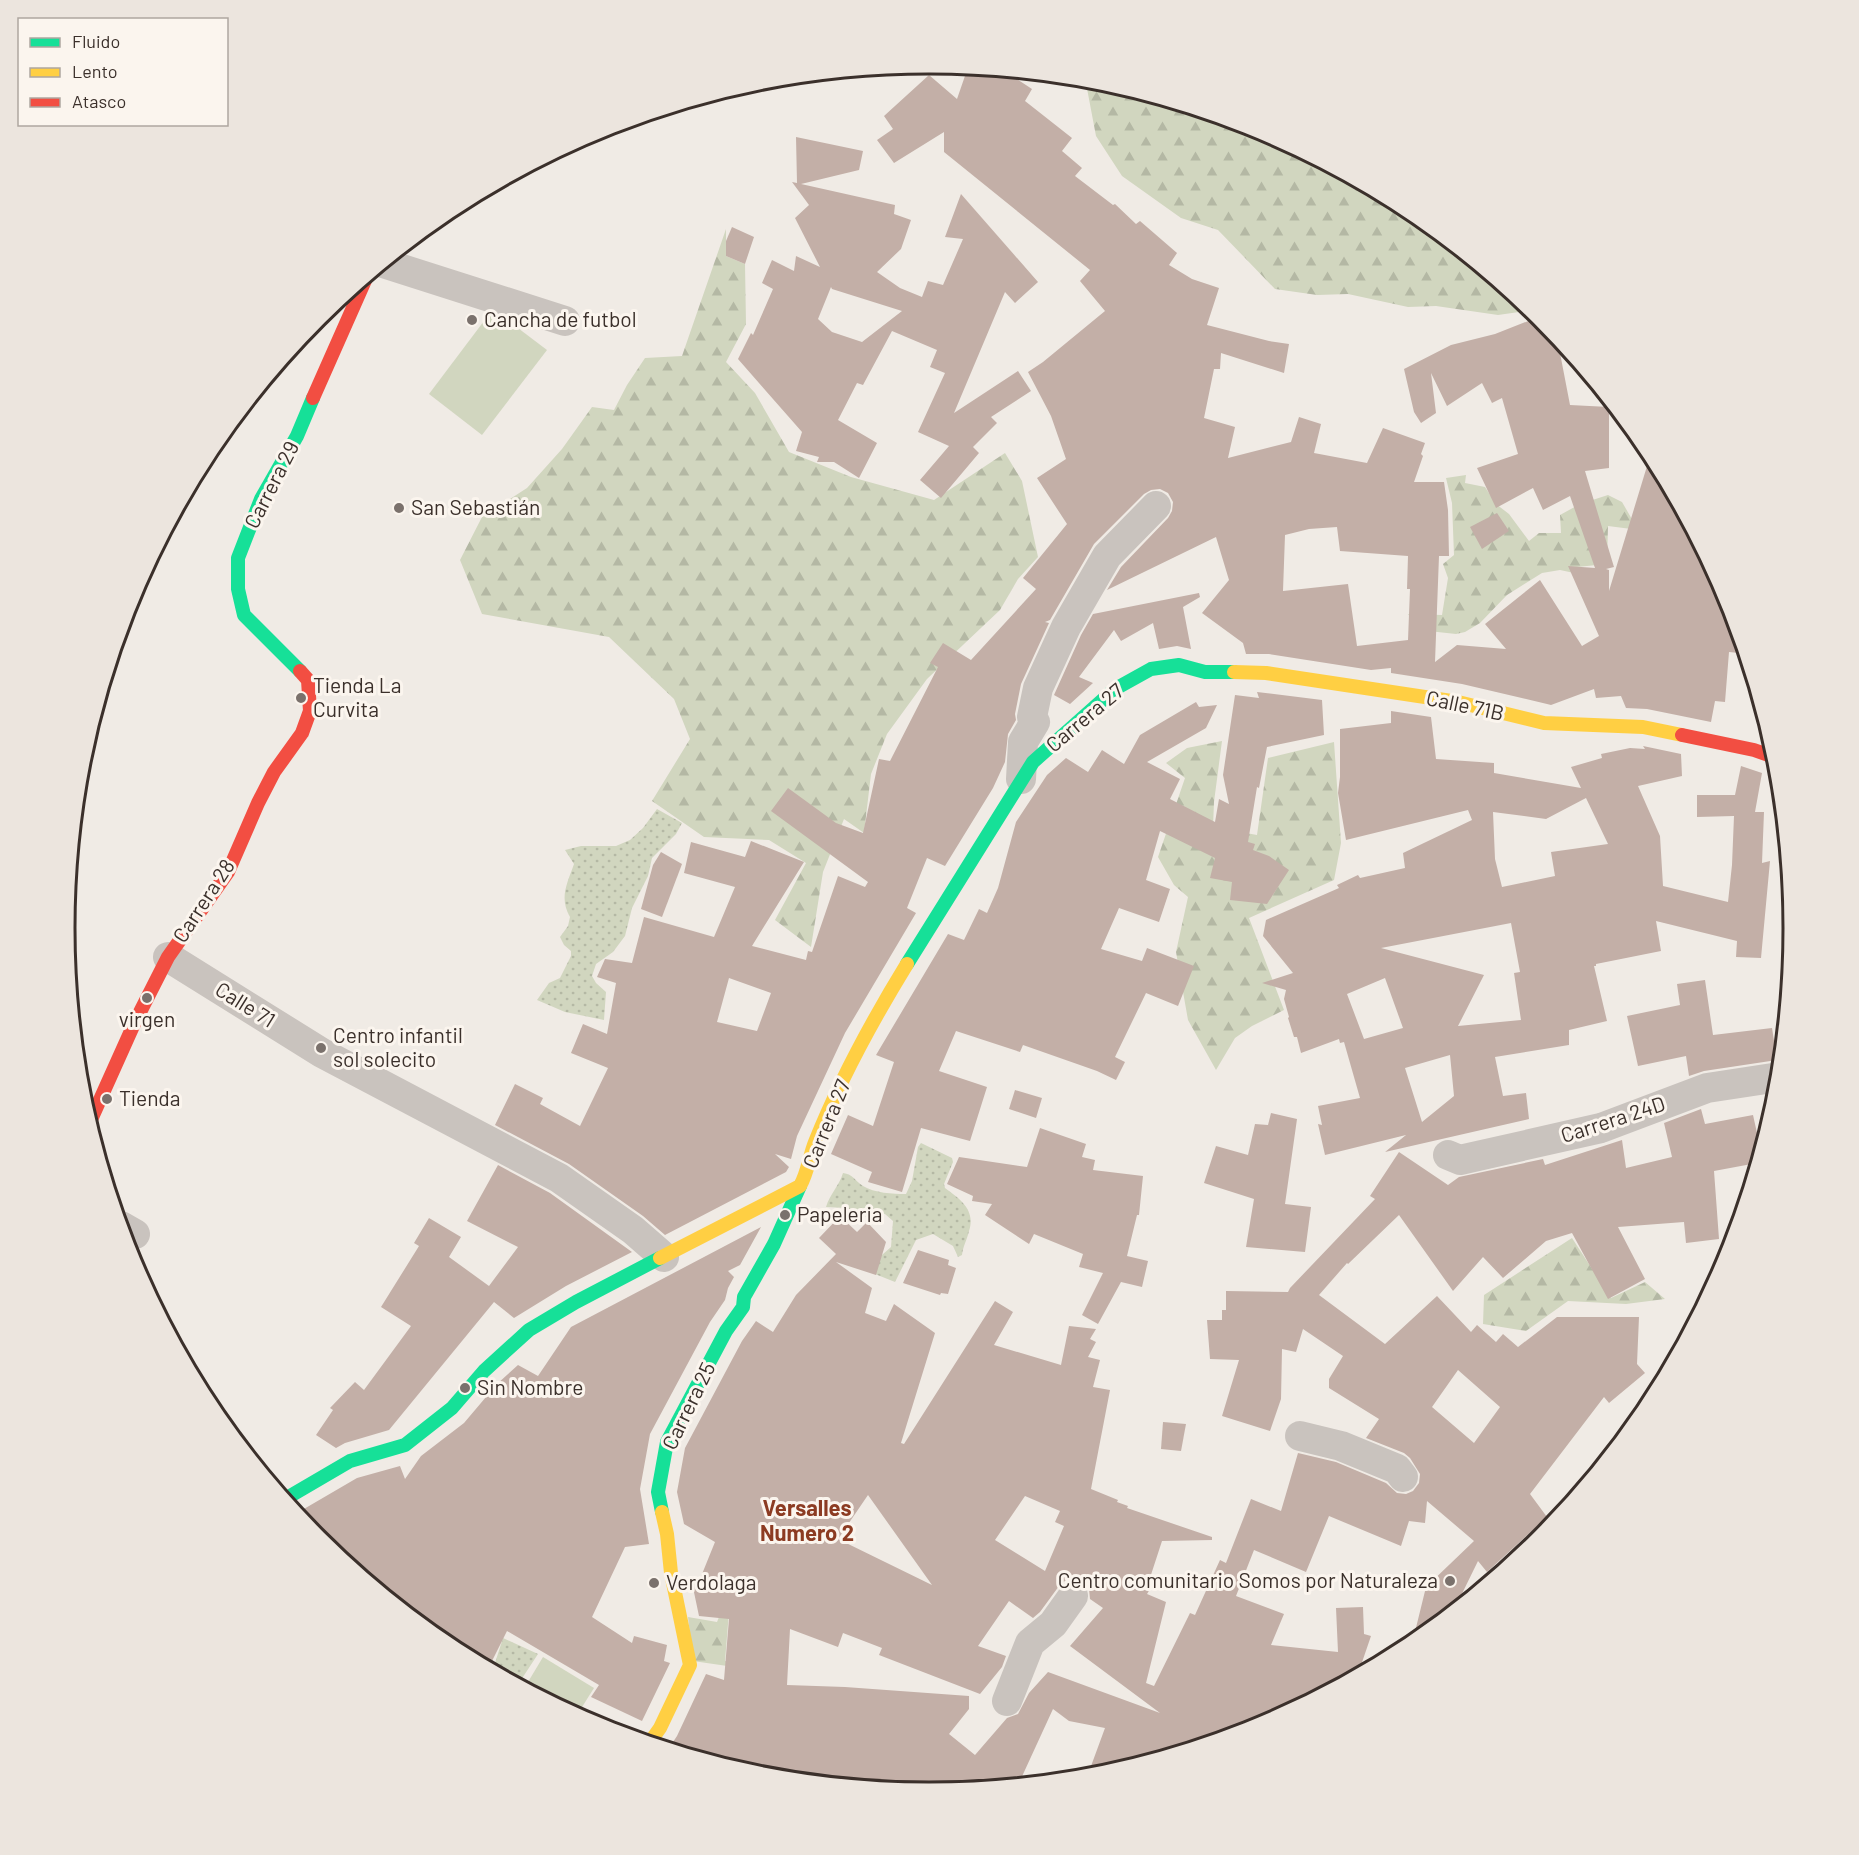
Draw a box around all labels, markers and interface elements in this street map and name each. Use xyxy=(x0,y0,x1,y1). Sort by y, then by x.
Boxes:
legend xyxy=(18,18,228,126)
text: Fluido xyxy=(72,30,120,52)
text: Lento xyxy=(72,60,118,82)
text: Atasco xyxy=(72,90,126,112)
place label: Cancha de futbol xyxy=(484,306,637,331)
marker: Cancha de futbol xyxy=(465,313,479,327)
street label: Carrera 29 xyxy=(238,437,303,532)
place label: San Sebastián xyxy=(411,494,540,519)
marker: San Sebastián xyxy=(392,501,406,515)
place label: Tienda La Curvita xyxy=(313,672,401,721)
street label: Carrera 27 xyxy=(1040,677,1128,756)
street label: Calle 71B xyxy=(1424,684,1507,725)
marker: Tienda La Curvita xyxy=(294,691,308,705)
street label: Carrera 28 xyxy=(167,854,239,947)
street label: Calle 71 xyxy=(211,976,280,1032)
marker: virgen xyxy=(140,991,154,1005)
place label: virgen xyxy=(119,1006,175,1031)
place label: Centro infantil sol solecito xyxy=(333,1022,463,1071)
marker: Centro infantil sol solecito xyxy=(314,1041,328,1055)
street label: Carrera 27 xyxy=(797,1075,855,1171)
place label: Tienda xyxy=(119,1085,181,1110)
street label: Carrera 24D xyxy=(1557,1090,1668,1147)
marker: Tienda xyxy=(100,1092,114,1106)
place label: Papeleria xyxy=(797,1201,883,1226)
marker: Papeleria xyxy=(778,1208,792,1222)
street label: Carrera 25 xyxy=(656,1357,720,1453)
place label: Sin Nombre xyxy=(477,1374,583,1399)
marker: Sin Nombre xyxy=(458,1381,472,1395)
district label: Versalles Numero 2 xyxy=(760,1494,854,1545)
place label: Centro comunitario Somos por Naturaleza xyxy=(1058,1567,1438,1592)
place label: Verdolaga xyxy=(666,1569,757,1594)
marker: Centro comunitario Somos por Naturaleza xyxy=(1443,1574,1457,1588)
marker: Verdolaga xyxy=(647,1576,661,1590)

